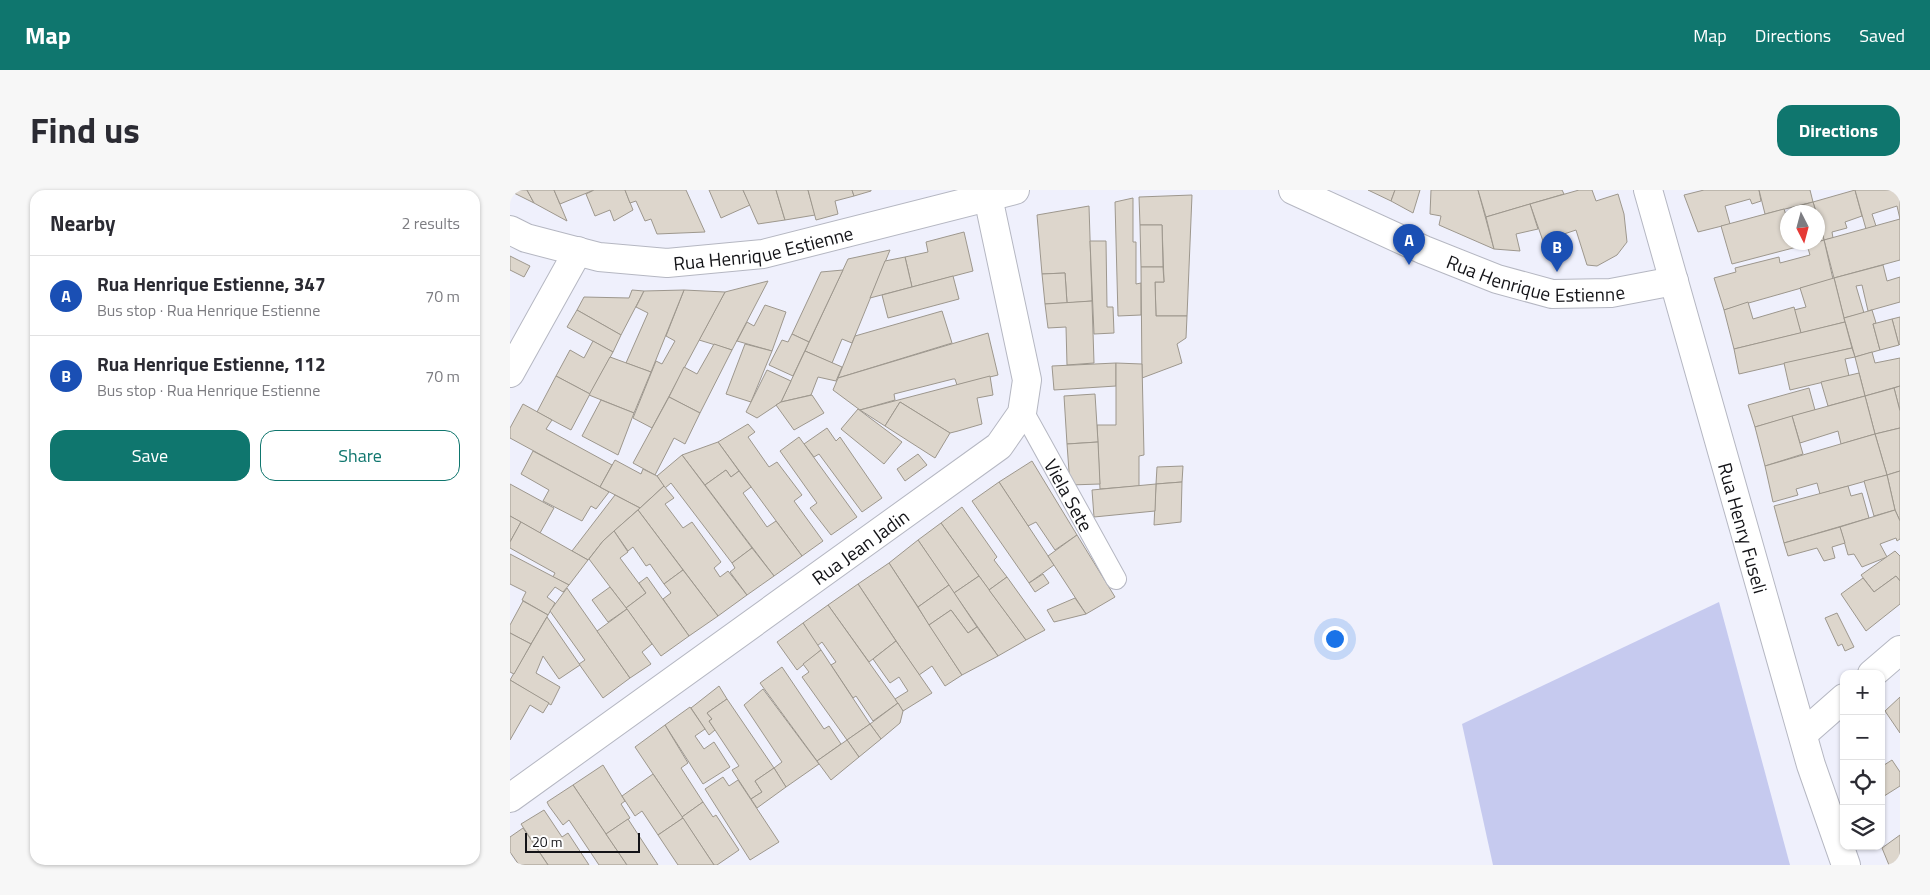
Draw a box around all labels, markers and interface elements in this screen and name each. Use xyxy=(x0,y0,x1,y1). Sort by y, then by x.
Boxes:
text: Map xyxy=(25,17,71,53)
text: Map xyxy=(1693,22,1727,49)
text: Directions xyxy=(1755,22,1831,49)
text: Saved xyxy=(1859,22,1905,49)
text: Find us xyxy=(30,103,140,157)
button: Directions xyxy=(1777,105,1900,156)
north arrow xyxy=(1780,205,1825,250)
text: Nearby xyxy=(50,207,115,239)
text: 2 results xyxy=(401,211,460,235)
street label: Rua Henrique Estienne xyxy=(672,217,856,277)
pin: A xyxy=(1393,224,1425,265)
pin: B xyxy=(1541,231,1573,272)
street label: Rua Henrique Estienne xyxy=(1443,246,1627,309)
text: Rua Henrique Estienne, 347 xyxy=(97,269,326,298)
text: A xyxy=(61,284,71,308)
text: 70 m xyxy=(425,284,460,308)
text: Bus stop · Rua Henrique Estienne xyxy=(97,298,320,322)
text: Rua Henrique Estienne, 112 xyxy=(97,349,326,378)
text: B xyxy=(61,364,71,388)
text: 70 m xyxy=(425,364,460,388)
text: Bus stop · Rua Henrique Estienne xyxy=(97,378,320,402)
button: Save xyxy=(50,430,250,481)
button: Share xyxy=(260,430,460,481)
street label: Viela Sete xyxy=(1038,453,1101,536)
street label: Rua Henry Fuseli xyxy=(1711,459,1776,596)
street label: Rua Jean Jadin xyxy=(805,501,914,591)
your location xyxy=(1322,626,1348,652)
map controls xyxy=(1840,670,1885,850)
button: + xyxy=(1840,670,1885,715)
button: − xyxy=(1840,715,1885,760)
button: locate xyxy=(1840,760,1885,805)
button: layers xyxy=(1840,805,1885,850)
scale bar xyxy=(525,830,640,853)
text: 20 m xyxy=(532,831,562,852)

